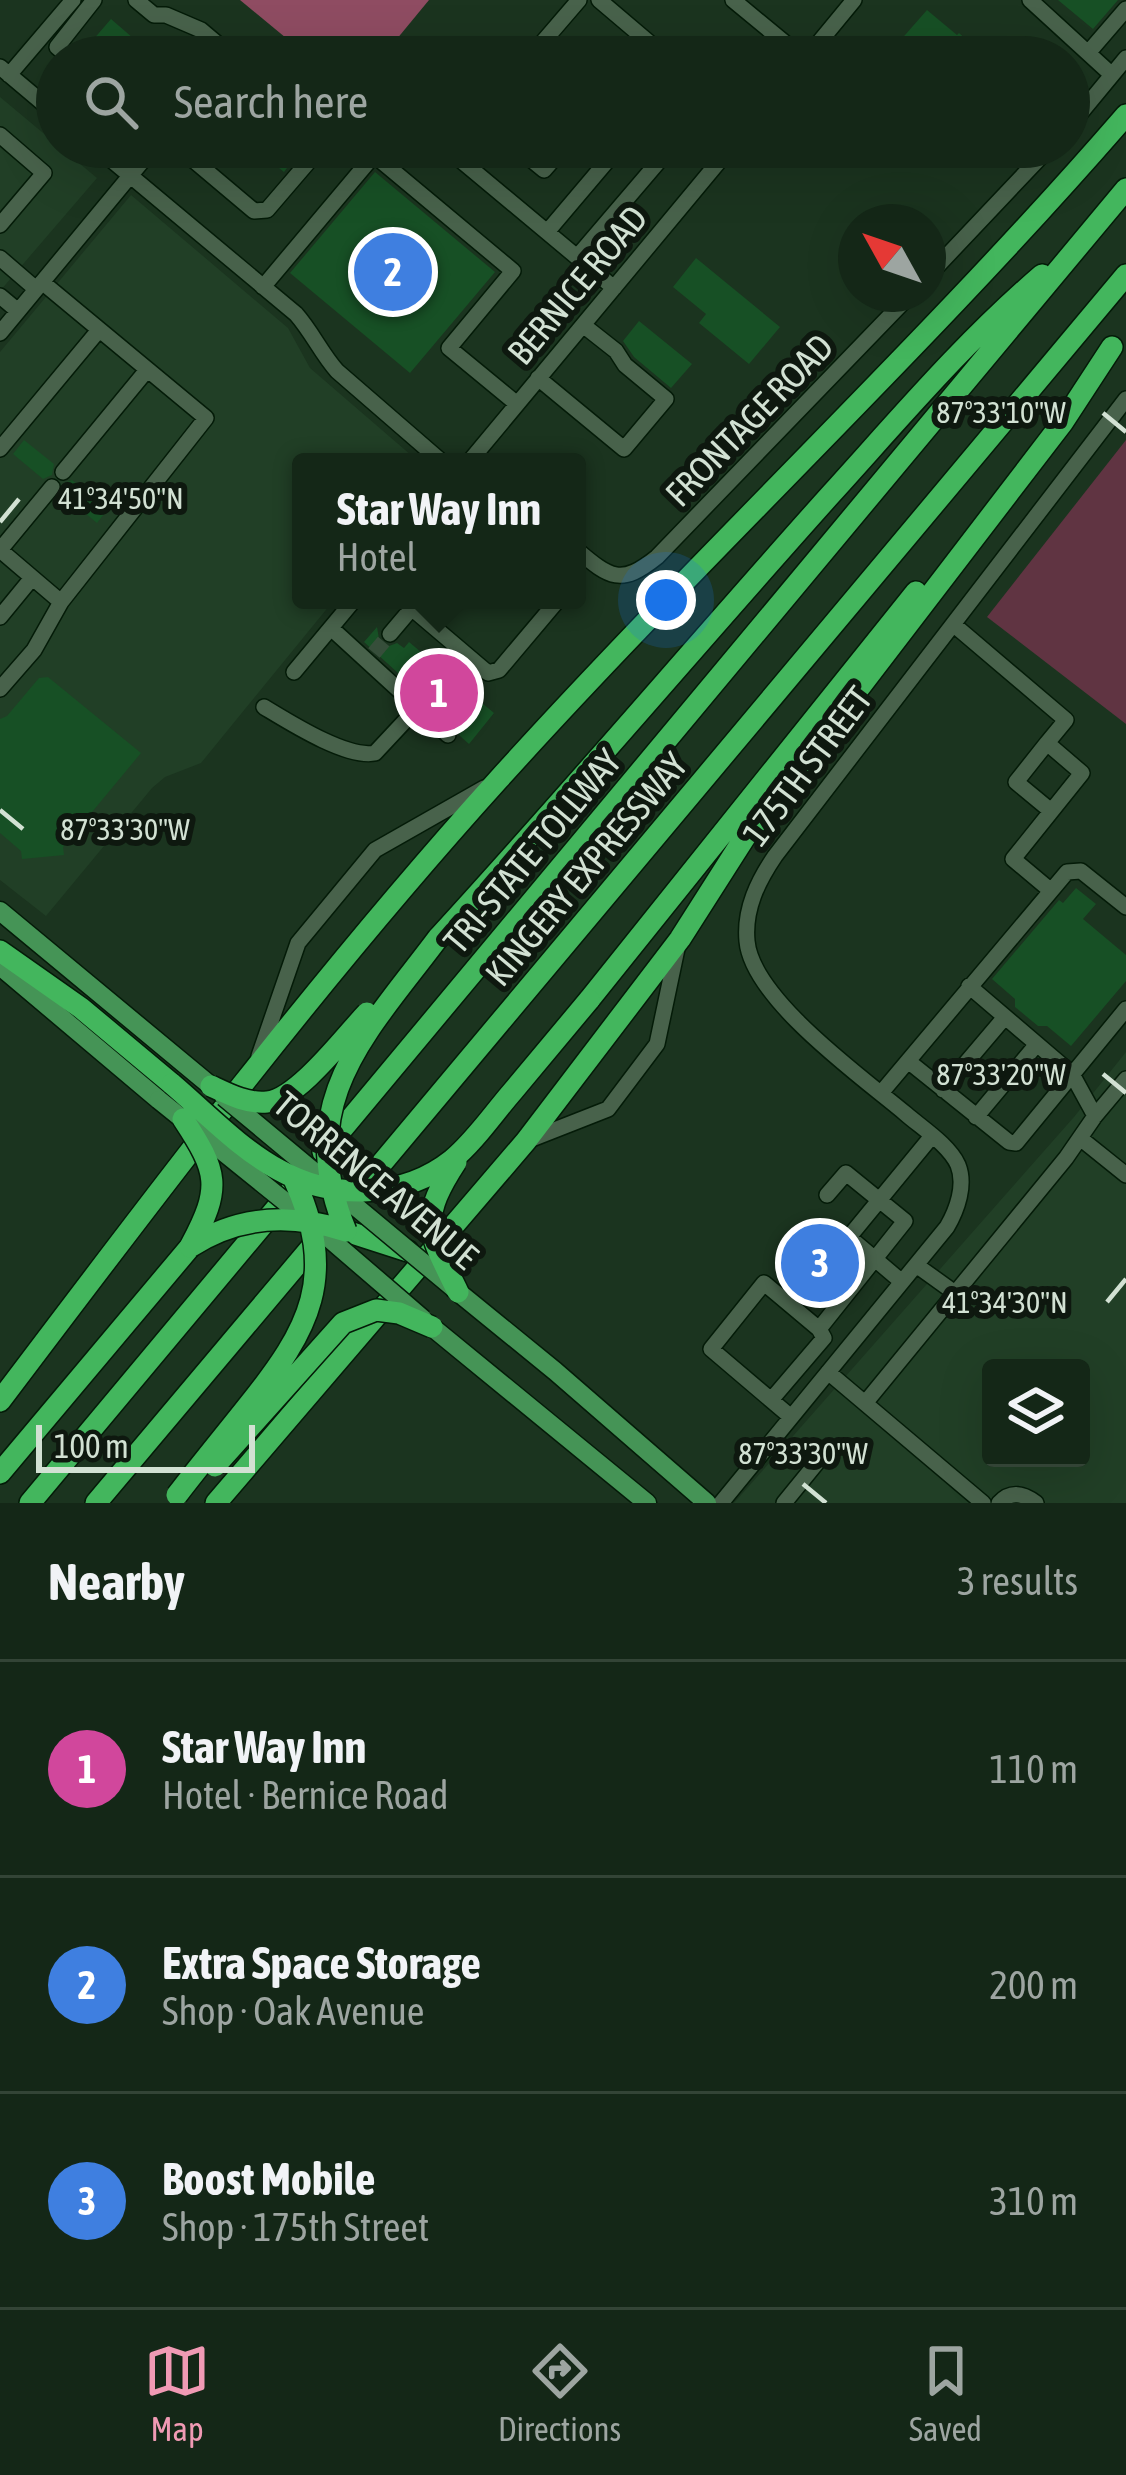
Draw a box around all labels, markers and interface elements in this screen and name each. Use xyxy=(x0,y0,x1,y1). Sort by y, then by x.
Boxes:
search box xyxy=(36,36,1090,168)
icon: search xyxy=(78,69,144,135)
text: Search here xyxy=(174,76,368,128)
street label: BERNICE ROAD xyxy=(499,197,655,373)
north arrow xyxy=(838,204,946,312)
pin: 2 xyxy=(354,227,432,317)
street label: FRONTAGE ROAD xyxy=(657,325,841,515)
text: 87°33'10"W xyxy=(936,395,1066,429)
popup xyxy=(292,453,586,609)
text: 41°34'50"N xyxy=(58,481,184,515)
text: Star Way Inn xyxy=(337,483,541,535)
text: Hotel xyxy=(337,535,417,579)
your location xyxy=(636,570,696,630)
pin: 1 xyxy=(400,648,478,738)
street label: 175TH STREET xyxy=(734,678,880,854)
street label: TRI-STATE TOLLWAY xyxy=(435,741,629,961)
street label: KINGERY EXPRESSWAY xyxy=(476,744,696,994)
text: 87°33'30"W xyxy=(60,812,190,846)
text: 87°33'20"W xyxy=(936,1057,1066,1091)
street label: TORRENCE AVENUE xyxy=(266,1083,486,1277)
pin: 3 xyxy=(781,1218,859,1308)
text: 41°34'30"N xyxy=(942,1285,1068,1319)
map controls xyxy=(982,1359,1090,1467)
button: layers xyxy=(982,1359,1090,1467)
scale bar xyxy=(36,1419,255,1472)
text: 100 m xyxy=(54,1427,129,1465)
text: 87°33'30"W xyxy=(738,1436,868,1470)
text: Nearby xyxy=(48,1552,185,1611)
text: 3 results xyxy=(957,1559,1078,1603)
text: Star Way Inn xyxy=(162,1721,366,1773)
text: 1 xyxy=(78,1747,96,1791)
text: 110 m xyxy=(990,1747,1078,1791)
text: Hotel · Bernice Road xyxy=(162,1773,448,1817)
text: Extra Space Storage xyxy=(162,1937,481,1989)
text: 2 xyxy=(78,1963,96,2007)
text: 200 m xyxy=(990,1963,1078,2007)
text: Shop · Oak Avenue xyxy=(162,1989,425,2033)
text: Boost Mobile xyxy=(162,2153,376,2205)
text: 3 xyxy=(78,2179,96,2223)
text: 310 m xyxy=(990,2179,1078,2223)
text: Shop · 175th Street xyxy=(162,2205,429,2249)
tab: Map xyxy=(144,2338,210,2448)
tab: Directions xyxy=(498,2338,621,2448)
tab: Saved xyxy=(909,2338,982,2448)

